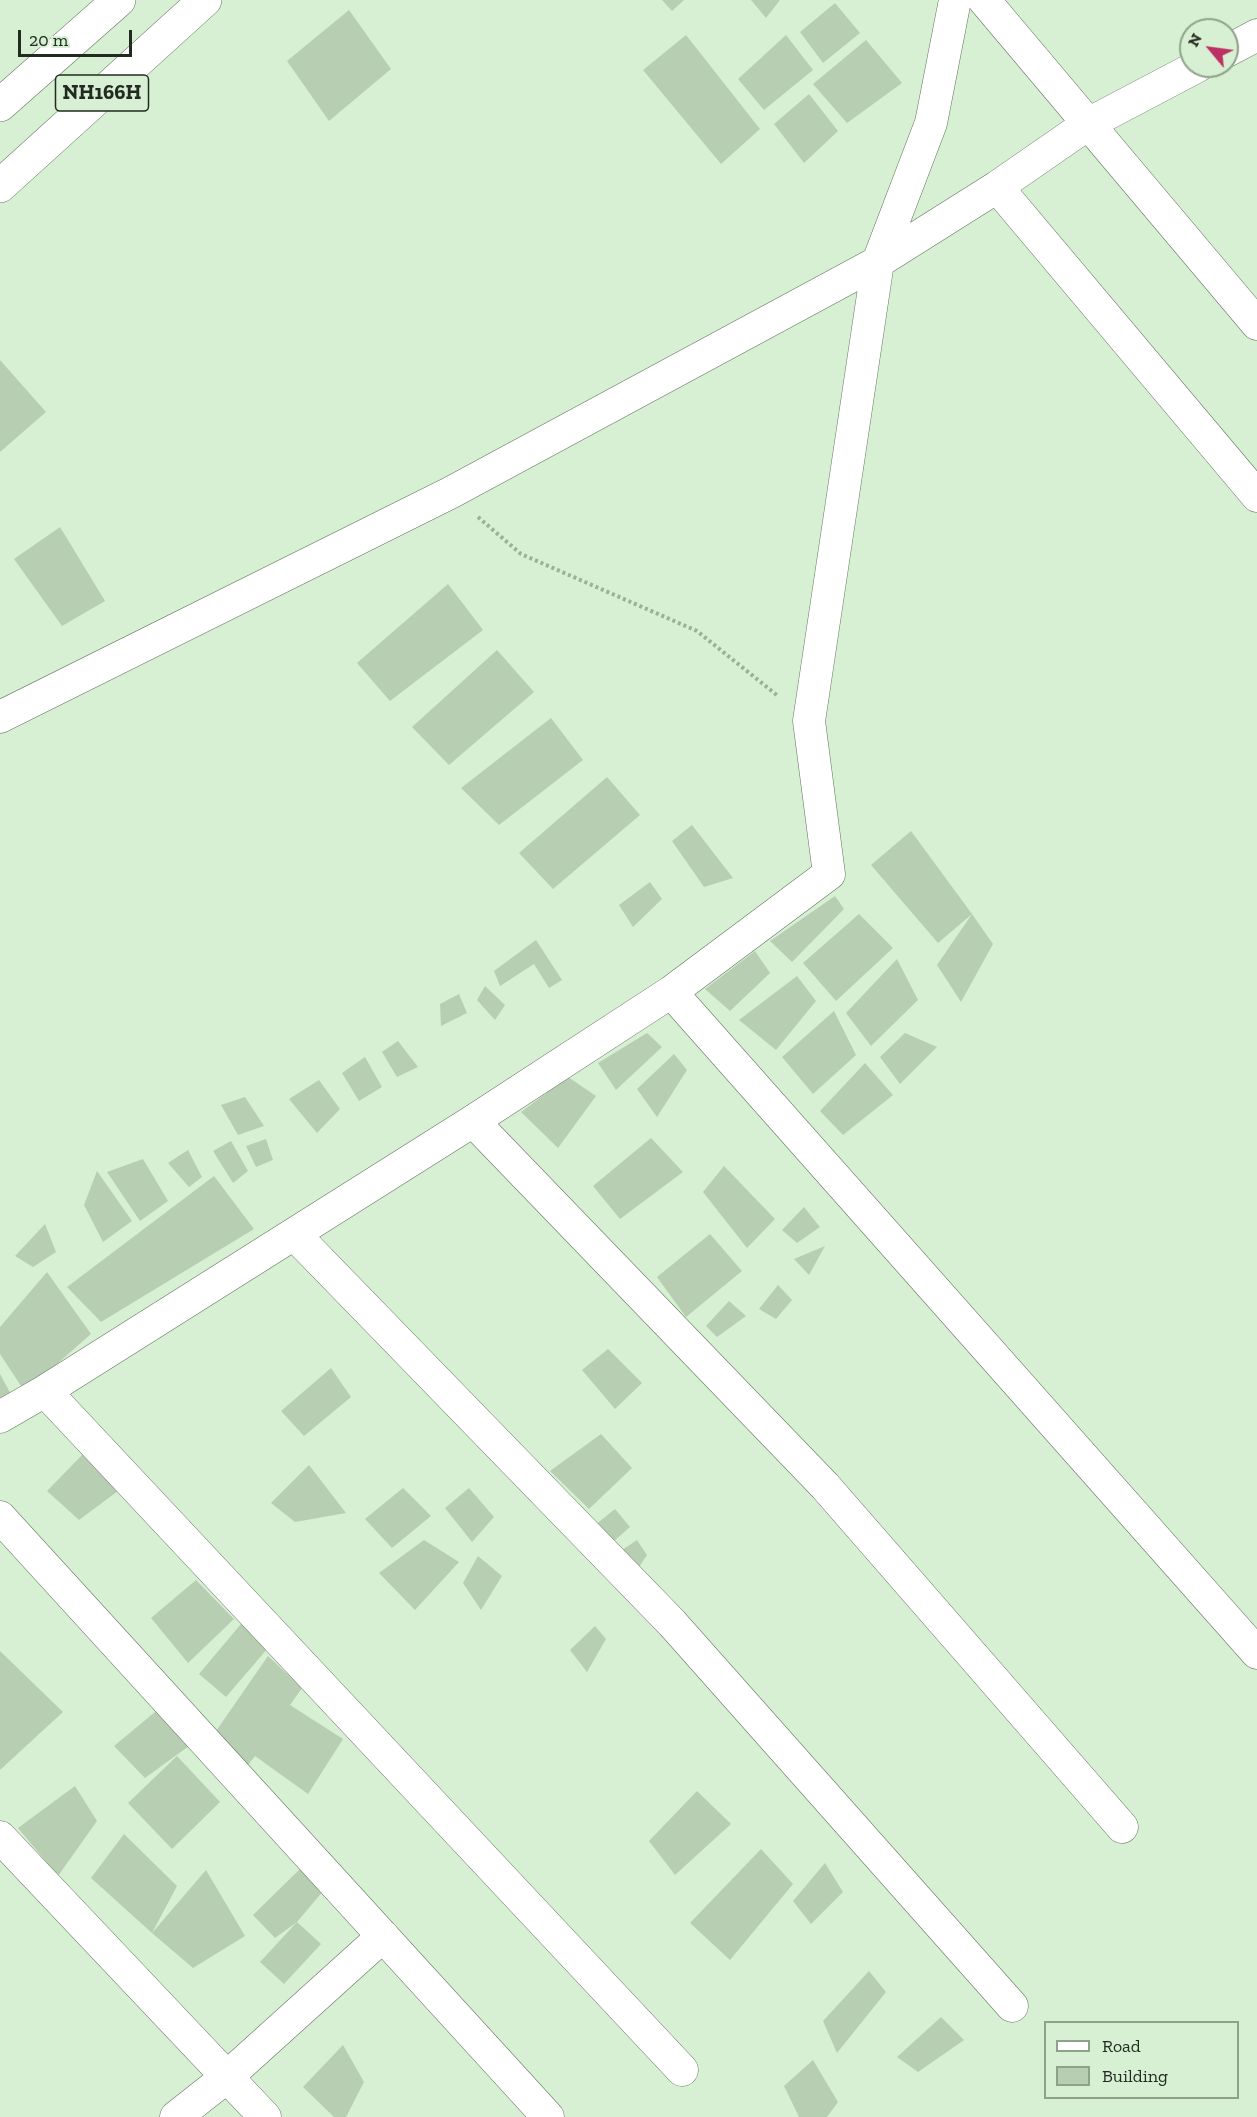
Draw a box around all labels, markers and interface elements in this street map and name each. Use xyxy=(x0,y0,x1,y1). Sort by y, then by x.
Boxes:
scale bar xyxy=(21,18,135,56)
north arrow xyxy=(1179,18,1239,78)
text: 20 m xyxy=(29,29,68,51)
text: N xyxy=(1183,30,1206,50)
road number: NH166H xyxy=(56,75,148,111)
legend xyxy=(1044,2021,1239,2099)
text: Road xyxy=(1102,2035,1141,2057)
text: Building xyxy=(1102,2065,1168,2087)

